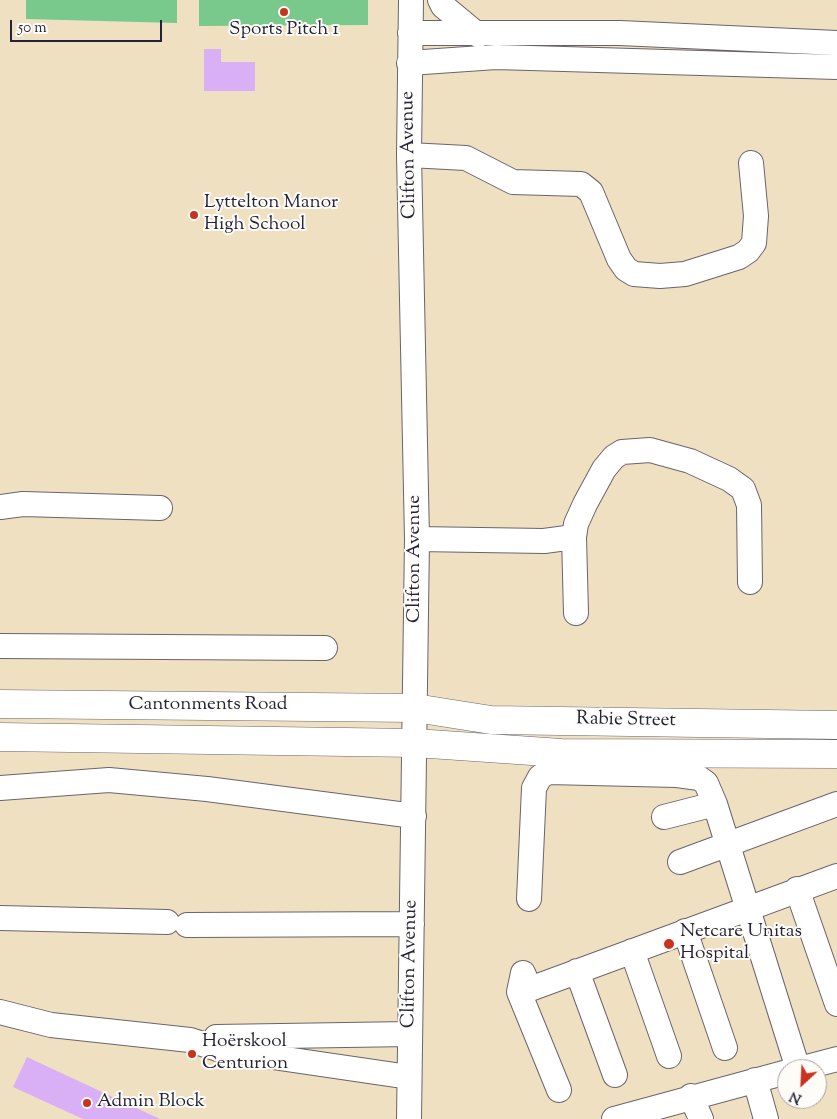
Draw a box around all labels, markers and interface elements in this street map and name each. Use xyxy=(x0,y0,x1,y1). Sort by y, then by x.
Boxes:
marker: Sports Pitch 1 xyxy=(278,6,290,18)
scale bar xyxy=(12,10,165,42)
text: 50 m xyxy=(18,18,47,39)
place label: Sports Pitch 1 xyxy=(229,20,339,42)
street label: Clifton Avenue xyxy=(397,91,423,219)
place label: Lyttelton Manor High School xyxy=(204,193,338,237)
marker: Lyttelton Manor High School xyxy=(188,209,200,221)
street label: Clifton Avenue xyxy=(405,495,427,623)
street label: Cantonments Road xyxy=(128,695,288,717)
street label: Rabie Street xyxy=(576,709,676,733)
street label: Clifton Avenue xyxy=(398,900,424,1028)
place label: Netcare Unitas Hospital xyxy=(680,922,802,966)
marker: Netcare Unitas Hospital xyxy=(662,937,676,951)
place label: Hoërskool Centurion xyxy=(202,1032,288,1076)
marker: Hoërskool Centurion xyxy=(186,1048,198,1060)
north arrow xyxy=(777,1059,827,1109)
text: N xyxy=(787,1085,805,1108)
place label: Admin Block xyxy=(97,1092,205,1114)
marker: Admin Block xyxy=(81,1097,93,1109)

